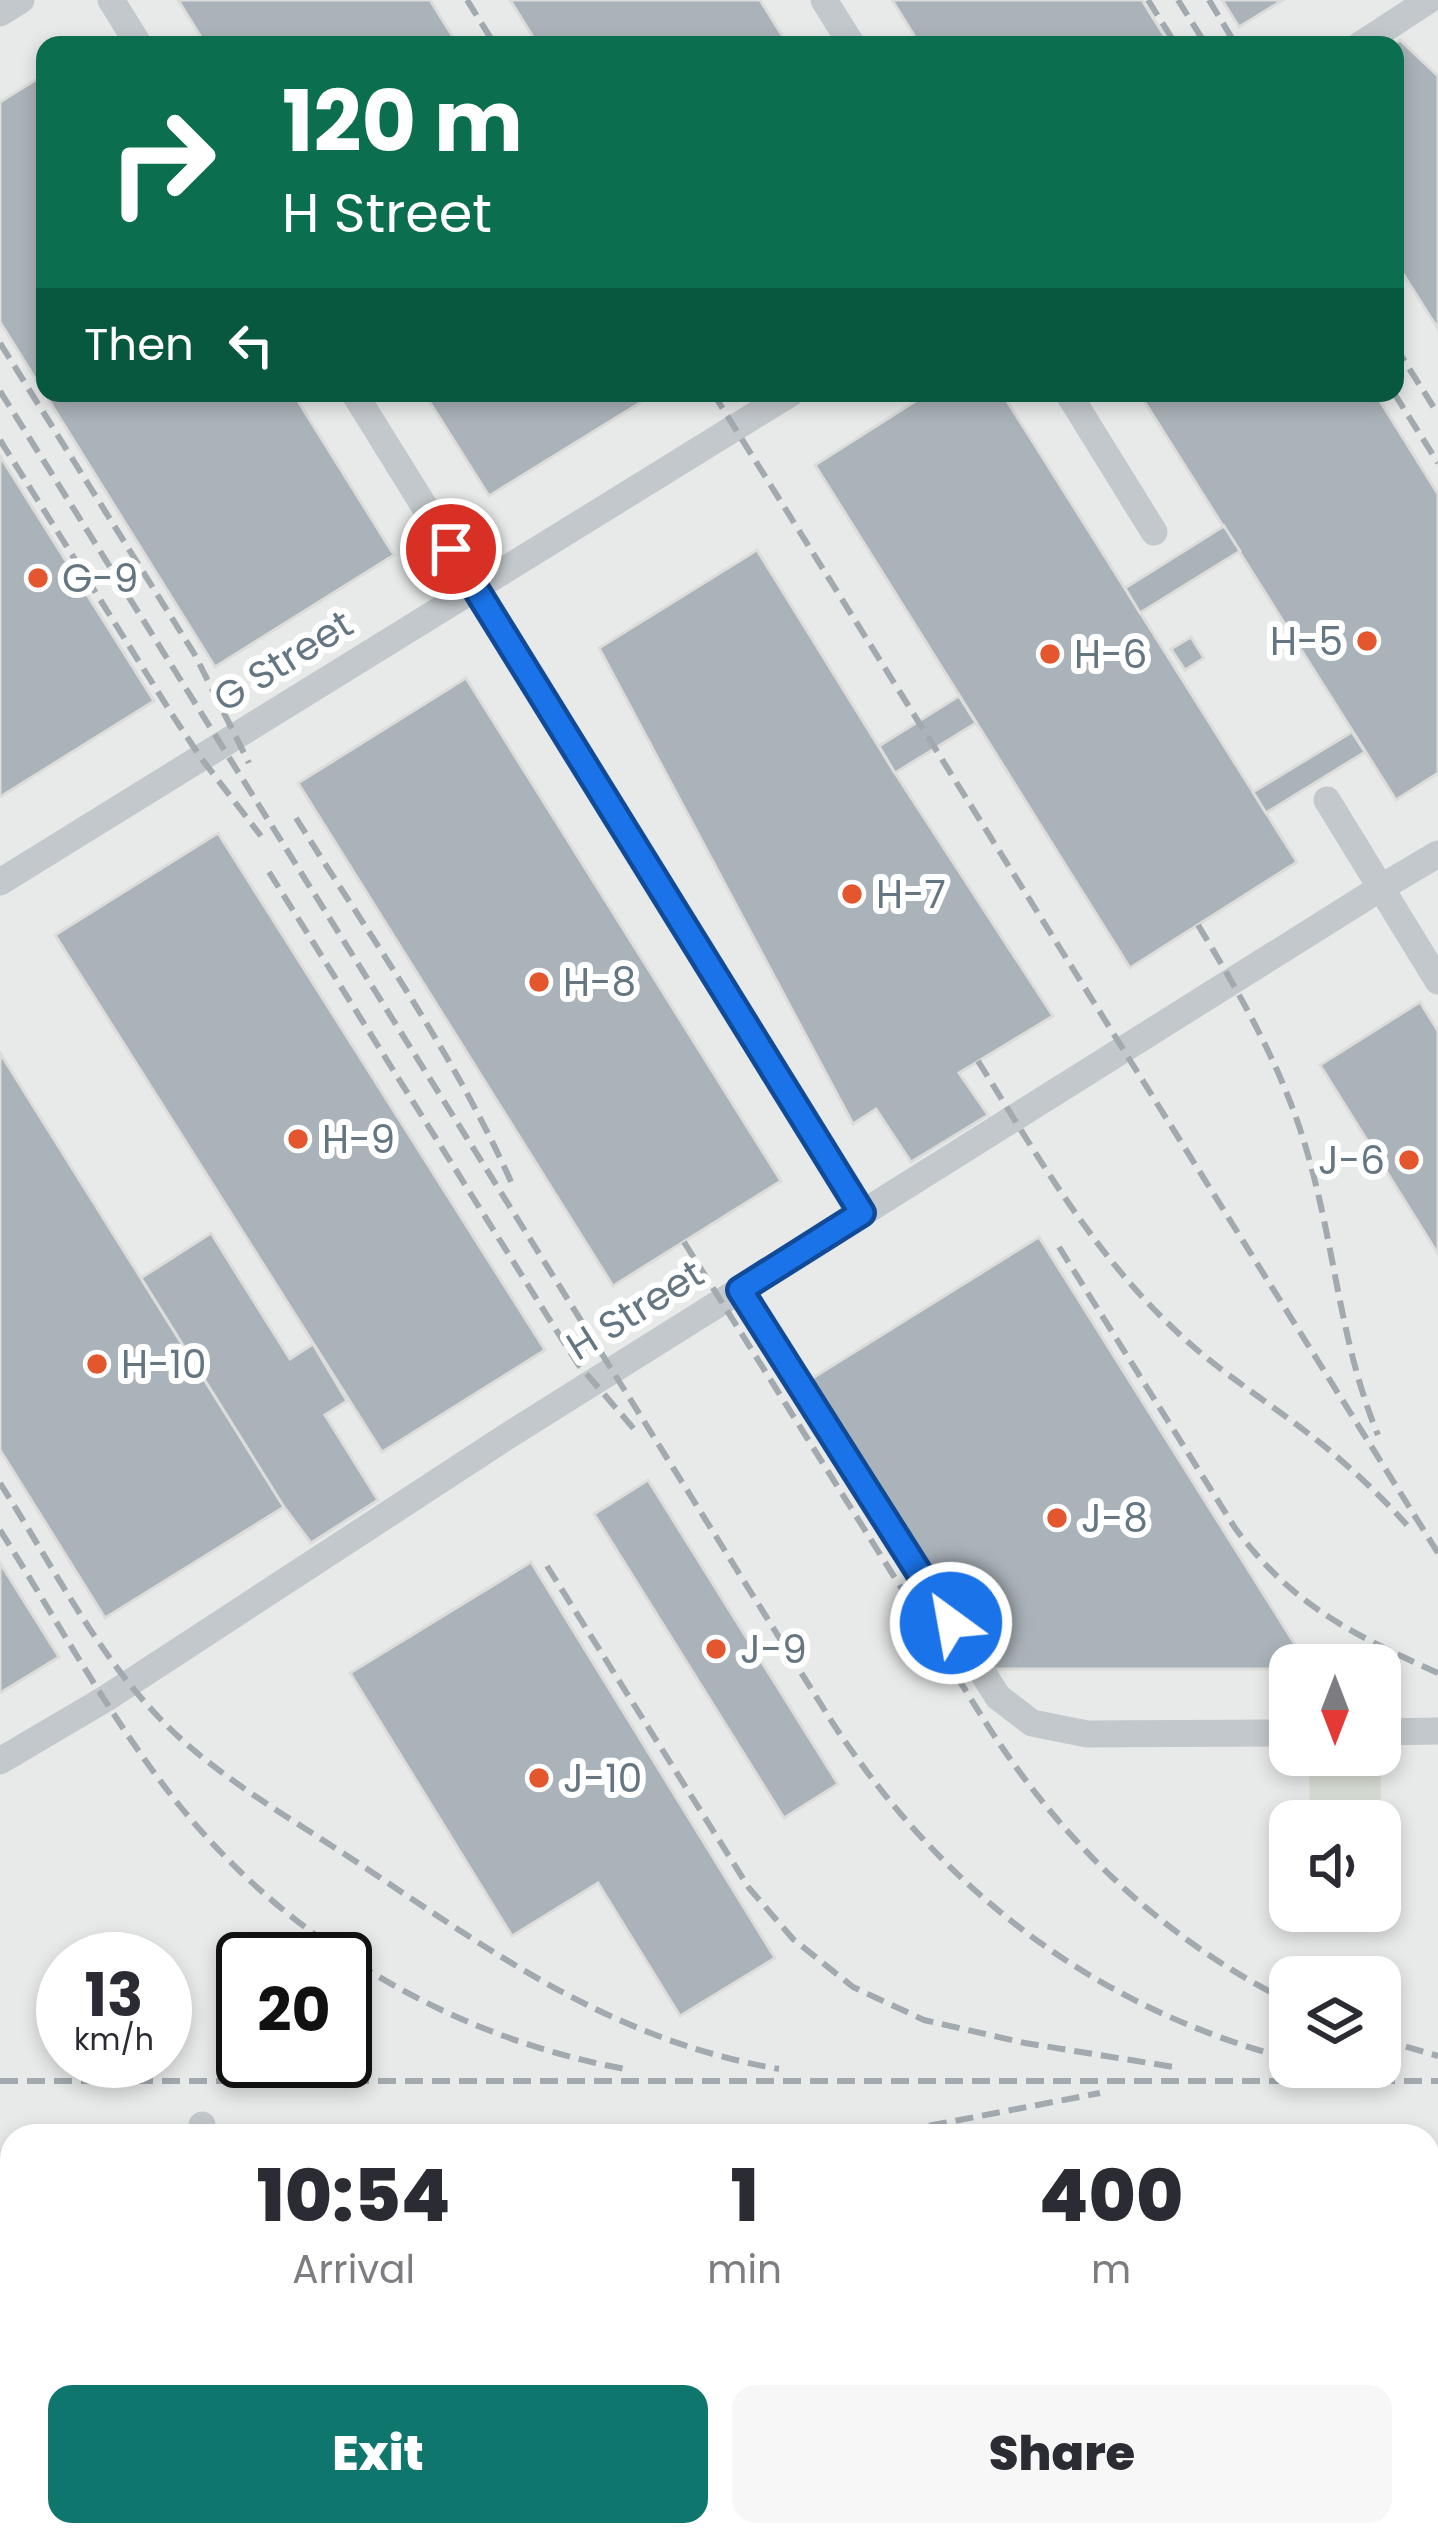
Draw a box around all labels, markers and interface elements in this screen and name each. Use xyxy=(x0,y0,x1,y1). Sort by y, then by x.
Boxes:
text: 120 m xyxy=(282,63,523,180)
icon: right xyxy=(84,84,240,240)
text: H Street xyxy=(282,175,492,251)
icon: left xyxy=(218,312,284,378)
text: Then xyxy=(84,313,194,376)
pin xyxy=(400,498,502,600)
icon: arrive xyxy=(418,516,484,582)
place label: G-9 xyxy=(62,551,138,606)
marker: G-9 xyxy=(25,565,51,591)
street label: G Street xyxy=(203,597,363,725)
place label: H-5 xyxy=(1270,614,1343,669)
place label: H-6 xyxy=(1074,627,1147,682)
marker: H-5 xyxy=(1354,628,1380,654)
marker: H-6 xyxy=(1037,641,1063,667)
place label: H-7 xyxy=(876,867,946,922)
marker: H-7 xyxy=(839,881,865,907)
place label: H-8 xyxy=(563,955,636,1010)
marker: H-8 xyxy=(526,969,552,995)
place label: H-9 xyxy=(322,1112,395,1167)
marker: H-9 xyxy=(285,1126,311,1152)
place label: J-6 xyxy=(1318,1133,1385,1188)
marker: J-6 xyxy=(1396,1147,1422,1173)
street label: H Street xyxy=(556,1247,714,1373)
place label: H-10 xyxy=(121,1337,206,1392)
marker: H-10 xyxy=(84,1351,110,1377)
place label: J-8 xyxy=(1081,1491,1148,1546)
marker: J-8 xyxy=(1044,1505,1070,1531)
position arrow xyxy=(888,1560,1014,1686)
place label: J-9 xyxy=(740,1622,807,1677)
marker: J-9 xyxy=(703,1636,729,1662)
north arrow xyxy=(1269,1644,1401,1776)
map controls xyxy=(1269,1644,1401,2088)
place label: J-10 xyxy=(563,1751,642,1806)
marker: J-10 xyxy=(526,1765,552,1791)
button: sound xyxy=(1269,1800,1401,1932)
speed limit sign: 20 xyxy=(216,1932,372,2088)
text: 13 xyxy=(85,1953,143,2037)
button: layers xyxy=(1269,1956,1401,2088)
text: km/h xyxy=(74,2018,154,2061)
text: 10:54 xyxy=(257,2145,451,2246)
text: 1 xyxy=(731,2145,759,2246)
text: 400 xyxy=(1039,2145,1183,2246)
text: Arrival xyxy=(292,2242,415,2297)
text: min xyxy=(707,2242,782,2297)
text: m xyxy=(1091,2242,1131,2297)
button: Exit xyxy=(48,2385,708,2523)
button: Share xyxy=(732,2385,1392,2523)

